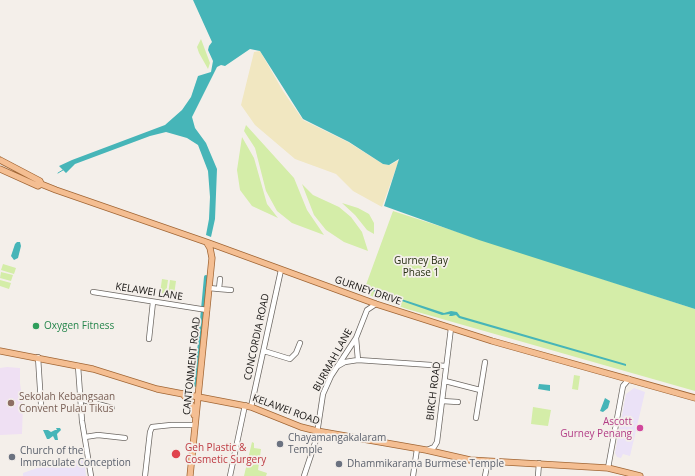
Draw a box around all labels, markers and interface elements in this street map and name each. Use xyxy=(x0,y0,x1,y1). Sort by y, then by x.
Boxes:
park label: Gurney Bay Phase 1 xyxy=(394,255,448,278)
street label: GURNEY DRIVE xyxy=(333,274,403,308)
street label: KELAWEI LANE xyxy=(114,281,184,303)
street label: CONCORDIA ROAD xyxy=(242,293,272,381)
street label: CANTONMENT ROAD xyxy=(181,316,203,416)
place label: Oxygen Fitness xyxy=(44,320,114,332)
marker: Oxygen Fitness xyxy=(31,321,41,331)
street label: BURMAH LANE xyxy=(311,327,355,393)
street label: BIRCH ROAD xyxy=(424,361,444,421)
place label: Sekolah Kebangsaan Convent Pulau Tikus xyxy=(19,391,115,414)
street label: KELAWEI ROAD xyxy=(251,392,321,428)
marker: Sekolah Kebangsaan Convent Pulau Tikus xyxy=(6,398,16,408)
place label: Ascott Gurney Penang xyxy=(560,416,632,440)
marker: Ascott Gurney Penang xyxy=(635,423,645,433)
place label: Chayamangakalaram Temple xyxy=(288,432,386,456)
marker: Chayamangakalaram Temple xyxy=(275,439,285,449)
place label: Geh Plastic & Cosmetic Surgery xyxy=(185,442,266,466)
place label: Church of the Immaculate Conception xyxy=(20,445,131,468)
marker: Geh Plastic & Cosmetic Surgery xyxy=(170,448,182,460)
marker: Church of the Immaculate Conception xyxy=(7,452,17,462)
place label: Dhammikarama Burmese Temple xyxy=(347,458,504,470)
marker: Dhammikarama Burmese Temple xyxy=(334,459,344,469)

